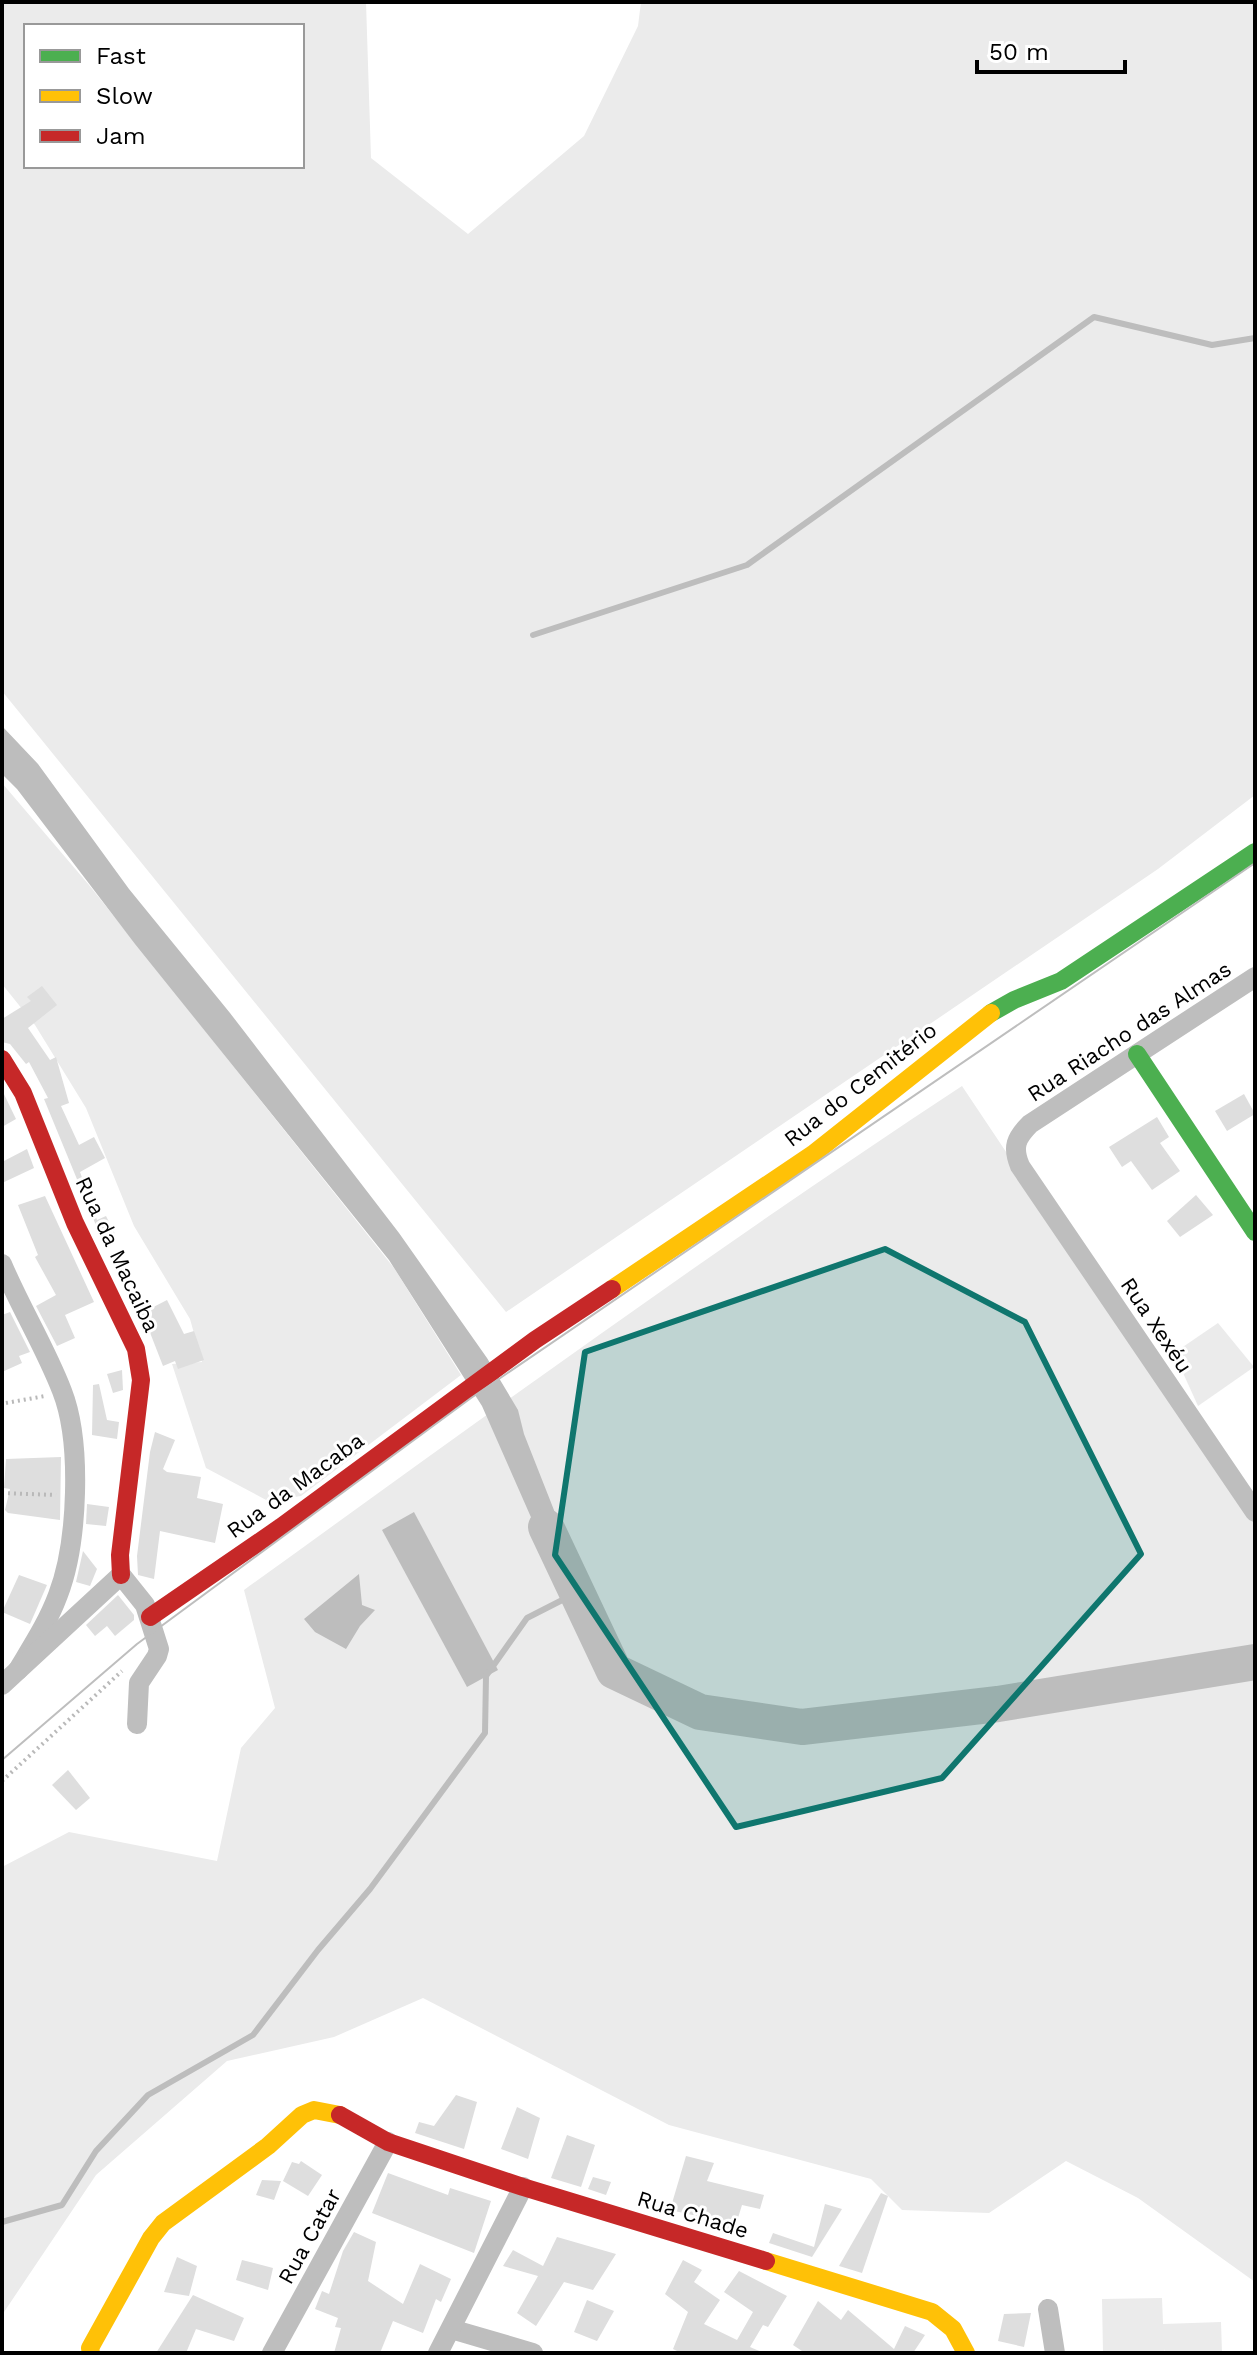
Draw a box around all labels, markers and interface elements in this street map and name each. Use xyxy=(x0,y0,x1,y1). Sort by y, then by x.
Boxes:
legend xyxy=(24,24,304,168)
scale bar xyxy=(977,24,1125,74)
text: 50 m xyxy=(989,38,1049,66)
text: Fast xyxy=(96,42,146,70)
text: Slow xyxy=(96,82,153,110)
text: Jam xyxy=(96,122,146,150)
street label: Rua Riacho das Almas xyxy=(1023,956,1236,1107)
street label: Rua do Cemitério xyxy=(779,1017,941,1152)
street label: Rua da Macaiba xyxy=(71,1173,165,1336)
street label: Rua Xexéu xyxy=(1116,1273,1198,1378)
street label: Rua da Macaba xyxy=(222,1427,368,1543)
street label: Rua Catar xyxy=(273,2184,346,2288)
street label: Rua Chade xyxy=(634,2186,752,2243)

